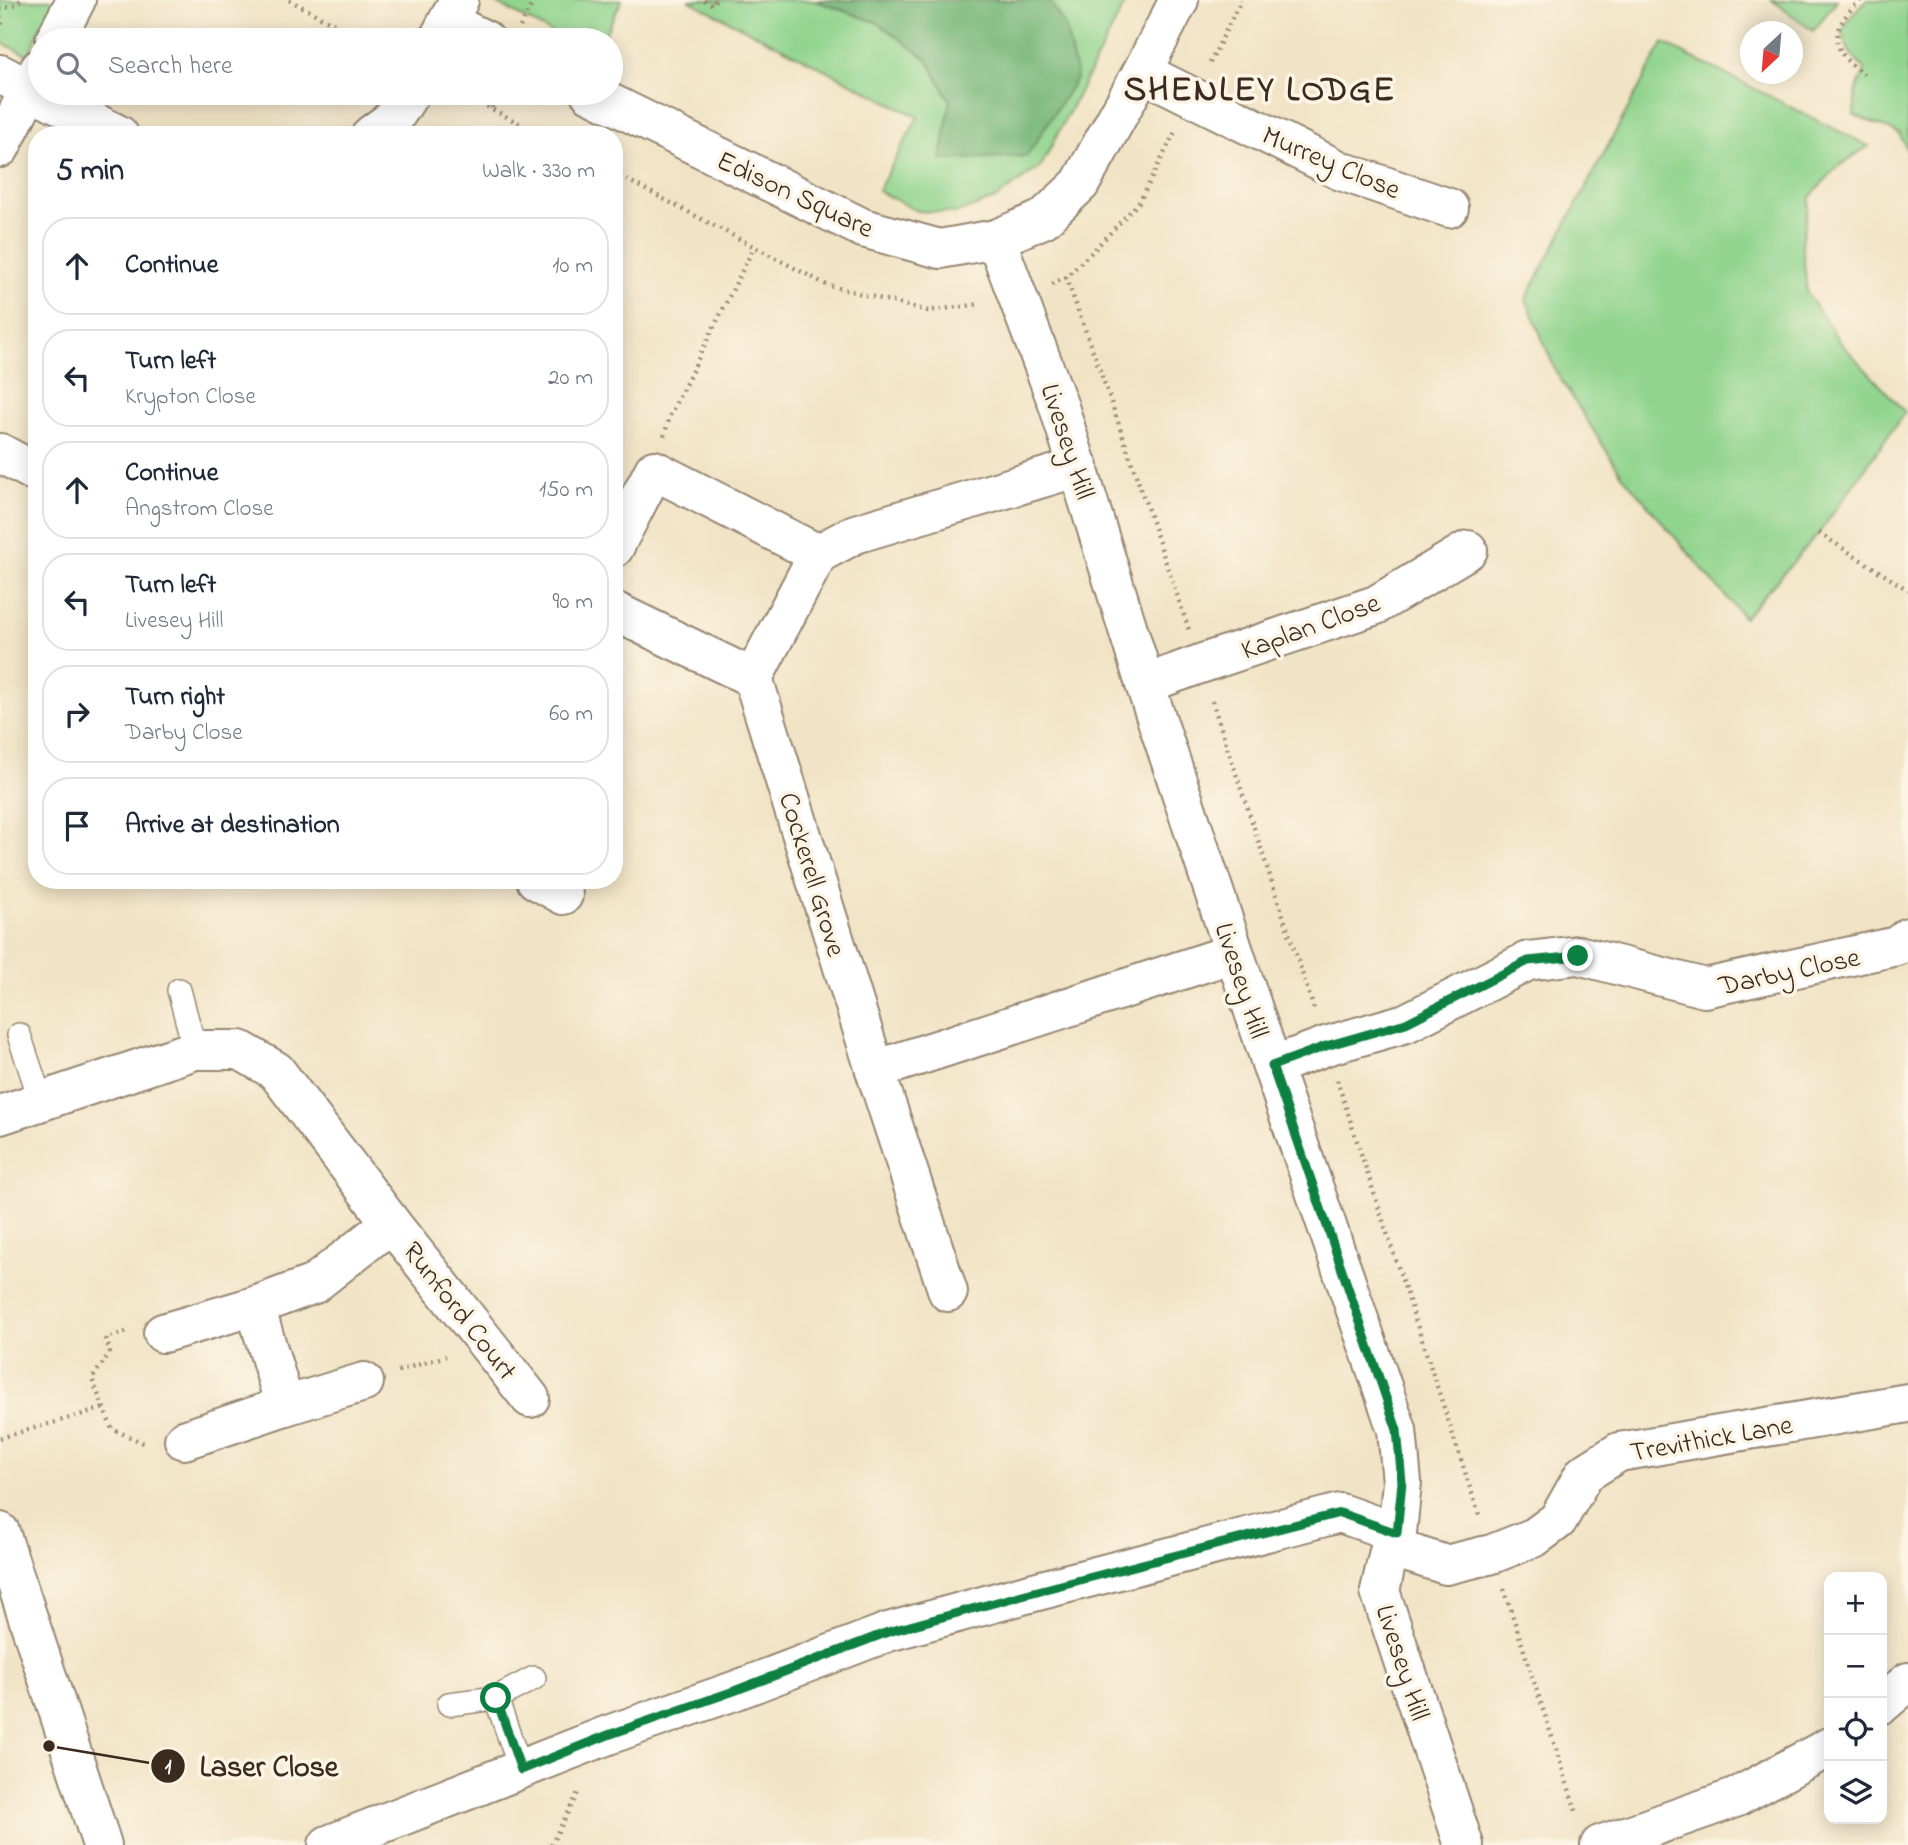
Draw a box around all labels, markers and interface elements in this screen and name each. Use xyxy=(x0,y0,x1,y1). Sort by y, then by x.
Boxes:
north arrow xyxy=(1740,21,1803,84)
search box xyxy=(28,28,623,105)
icon: search xyxy=(52,48,90,86)
text: Search here xyxy=(108,48,233,86)
district label: SHENLEY LODGE xyxy=(1124,66,1396,117)
street label: Murrey Close xyxy=(1255,117,1407,212)
street label: Edison Square xyxy=(709,142,880,251)
text: 5 min xyxy=(56,150,124,194)
text: Walk · 330 m xyxy=(482,155,595,188)
icon: ahead xyxy=(58,247,96,285)
text: Continue xyxy=(125,247,218,285)
text: 10 m xyxy=(552,250,593,283)
text: Turn left xyxy=(125,343,216,381)
icon: left xyxy=(58,359,96,397)
text: 20 m xyxy=(548,362,593,395)
street label: Livesey Hill xyxy=(1028,379,1104,505)
text: Krypton Close xyxy=(125,381,256,414)
text: Continue xyxy=(125,455,218,493)
icon: ahead xyxy=(58,471,96,509)
text: 150 m xyxy=(539,474,593,507)
text: Angstrom Close xyxy=(125,493,273,526)
text: Turn left xyxy=(125,567,216,605)
icon: left xyxy=(58,583,96,621)
street label: Kaplan Close xyxy=(1236,584,1387,672)
text: 90 m xyxy=(553,586,593,619)
text: Livesey Hill xyxy=(125,605,223,638)
text: Turn right xyxy=(125,679,225,717)
icon: right xyxy=(58,695,96,733)
text: 60 m xyxy=(549,698,593,731)
text: Darby Close xyxy=(125,717,243,750)
street label: Cockerell Grove xyxy=(766,788,855,963)
icon: arrive xyxy=(58,807,96,845)
text: Arrive at destination xyxy=(125,807,340,845)
street label: Livesey Hill xyxy=(1202,918,1278,1044)
street label: Darby Close xyxy=(1714,938,1864,1009)
route end xyxy=(1562,940,1593,971)
street label: Runford Court xyxy=(391,1234,526,1390)
street label: Trevithick Lane xyxy=(1627,1406,1797,1475)
map controls xyxy=(1824,1572,1887,1824)
button: + xyxy=(1824,1572,1887,1635)
street label: Livesey Hill xyxy=(1363,1600,1439,1726)
button: − xyxy=(1824,1635,1887,1698)
route start xyxy=(480,1682,511,1713)
button: locate xyxy=(1824,1698,1887,1761)
callout: Laser Close xyxy=(151,1740,353,1791)
text: Laser Close xyxy=(200,1747,340,1791)
text: 1 xyxy=(165,1753,172,1783)
button: layers xyxy=(1824,1761,1887,1824)

